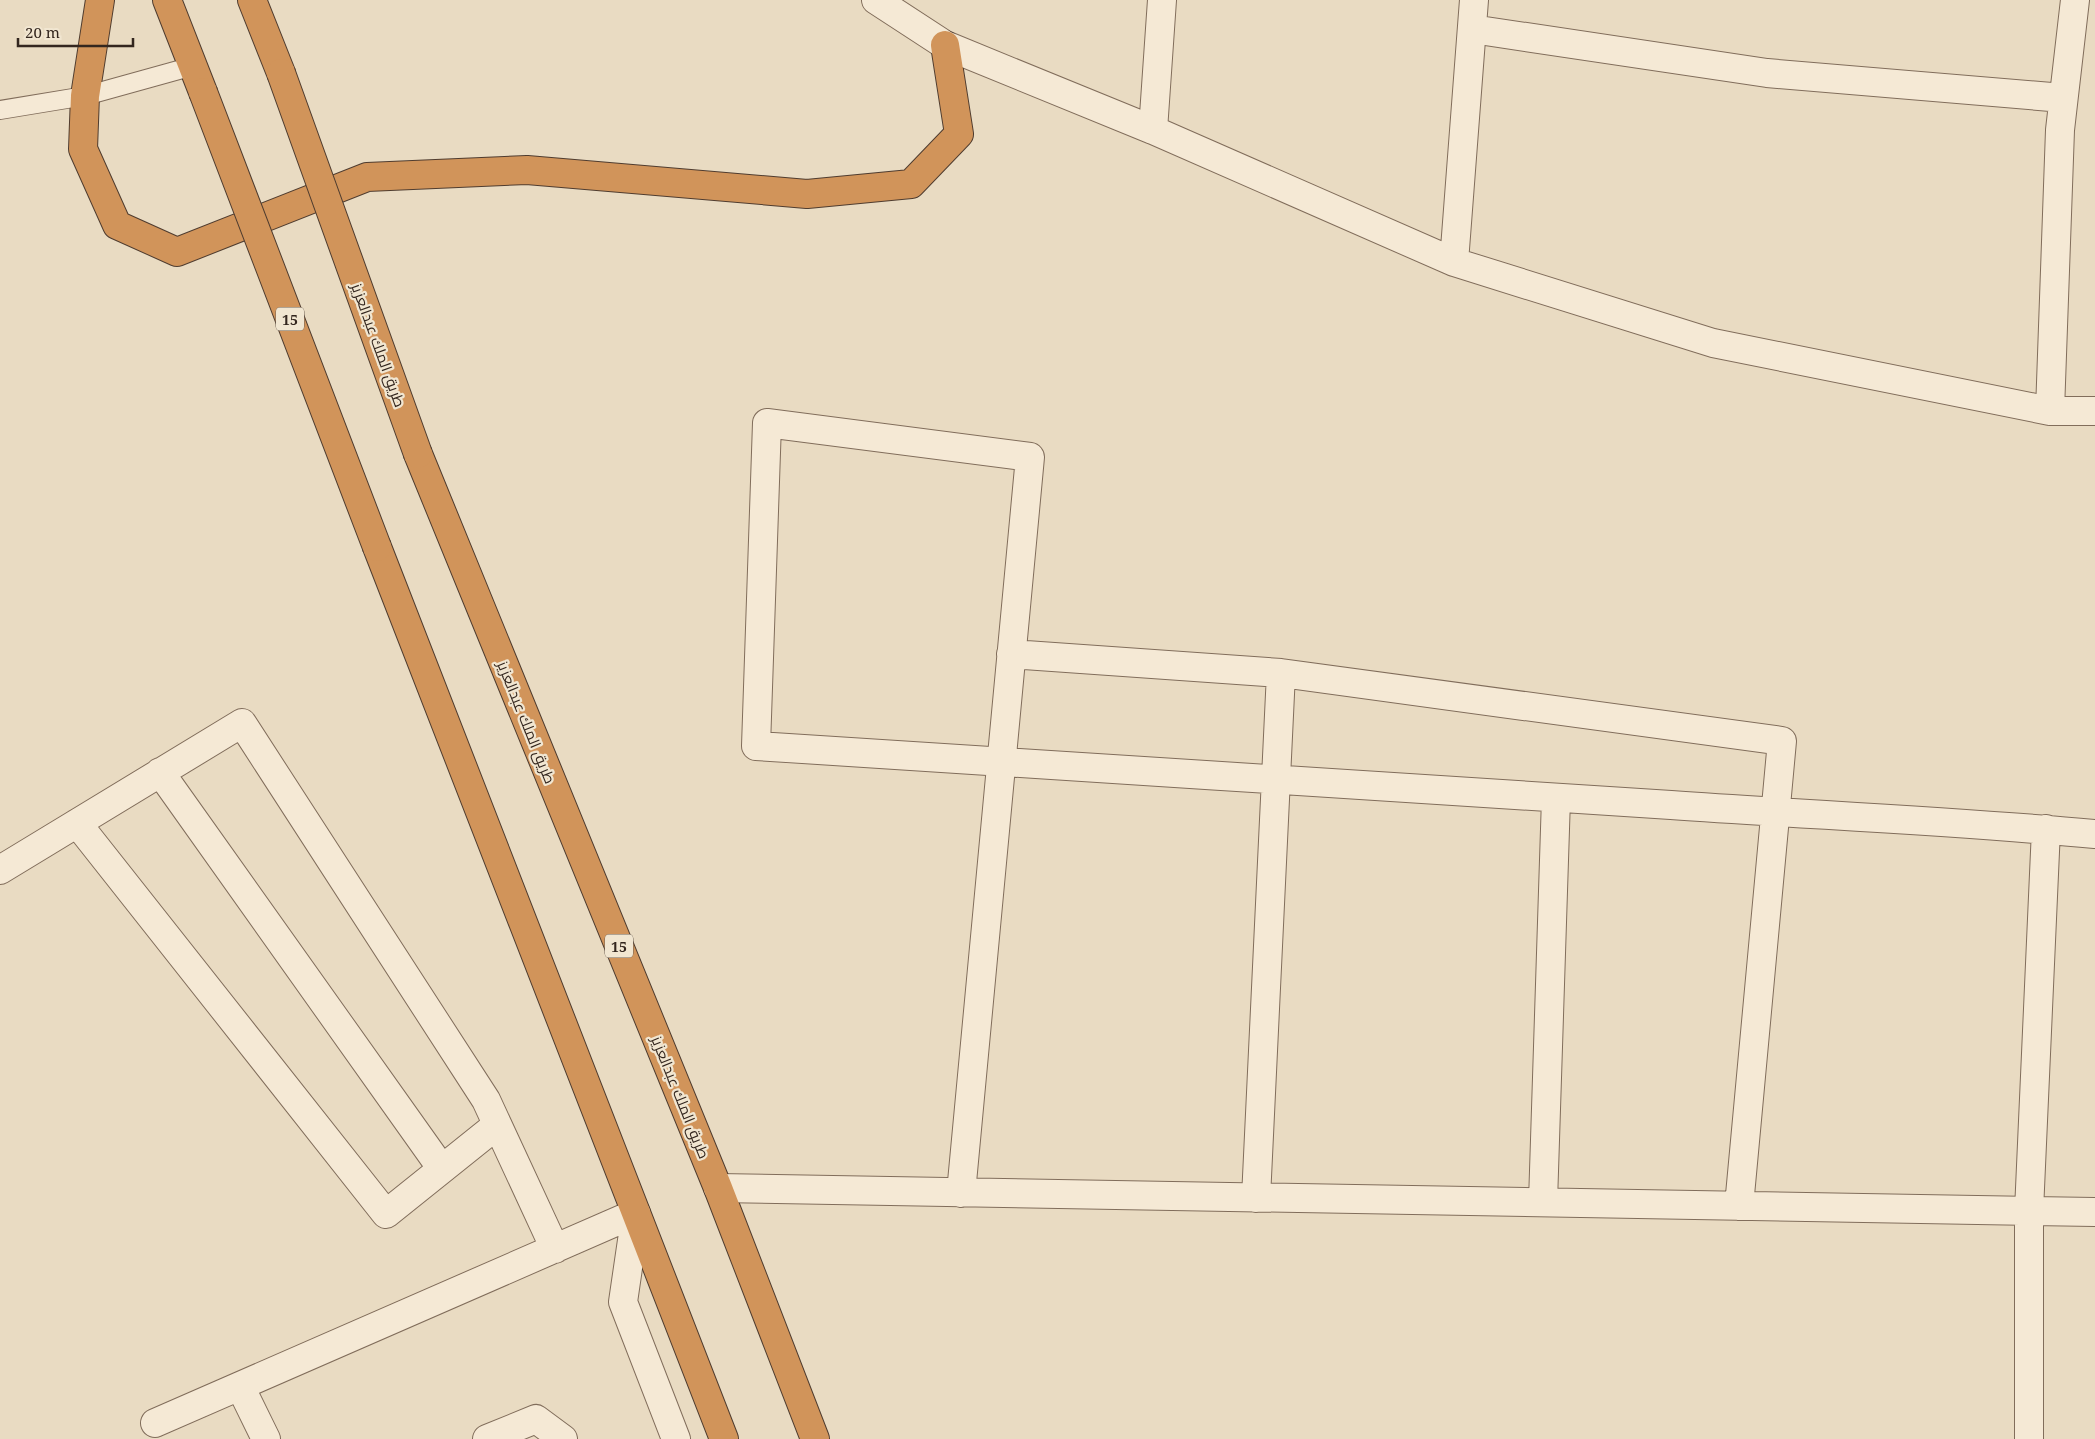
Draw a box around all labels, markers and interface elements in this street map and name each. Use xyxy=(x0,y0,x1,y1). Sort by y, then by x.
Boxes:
scale bar xyxy=(18,15,132,47)
text: 20 m xyxy=(25,22,60,42)
street label: طريق الملك عبدالعزيز xyxy=(346,279,411,410)
road number: 15 xyxy=(276,308,304,330)
street label: طريق الملك عبدالعزيز xyxy=(492,657,561,787)
road number: 15 xyxy=(605,934,633,958)
street label: طريق الملك عبدالعزيز xyxy=(646,1032,715,1162)

